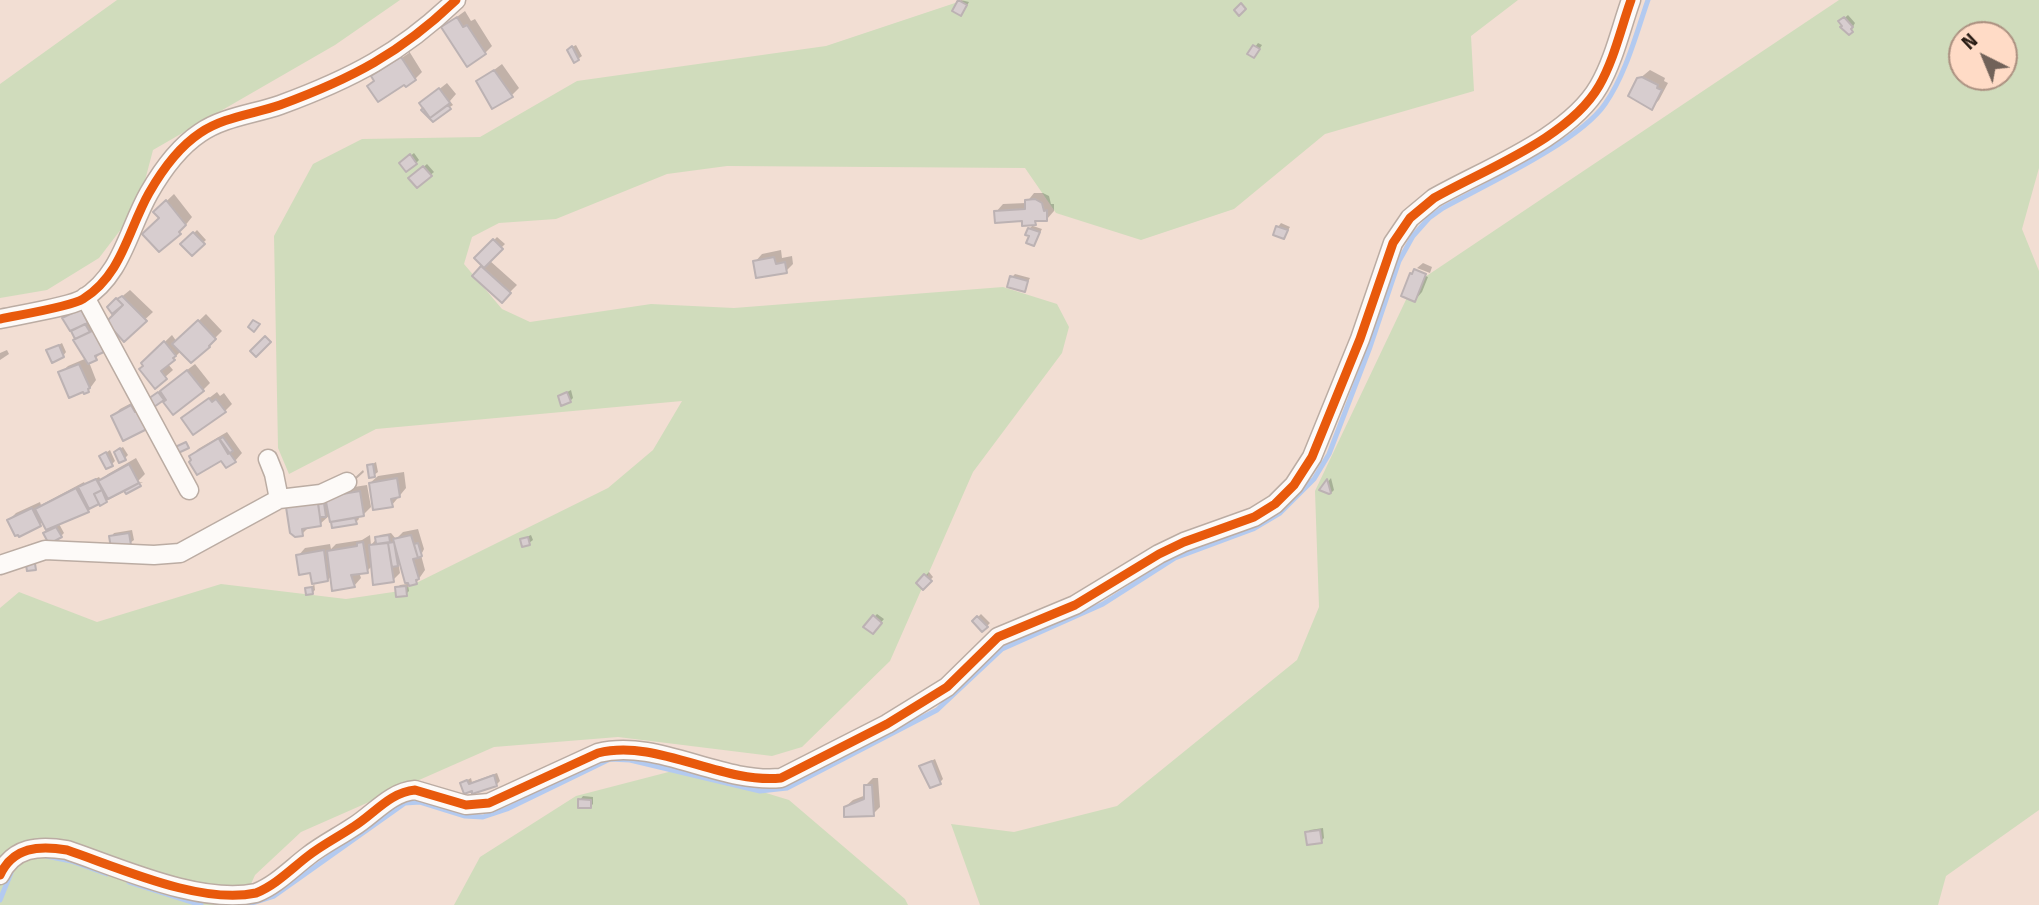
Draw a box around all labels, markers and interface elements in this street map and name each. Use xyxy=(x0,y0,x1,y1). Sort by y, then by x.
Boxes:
north arrow xyxy=(1948,21,2018,91)
text: N xyxy=(1957,29,1982,54)

